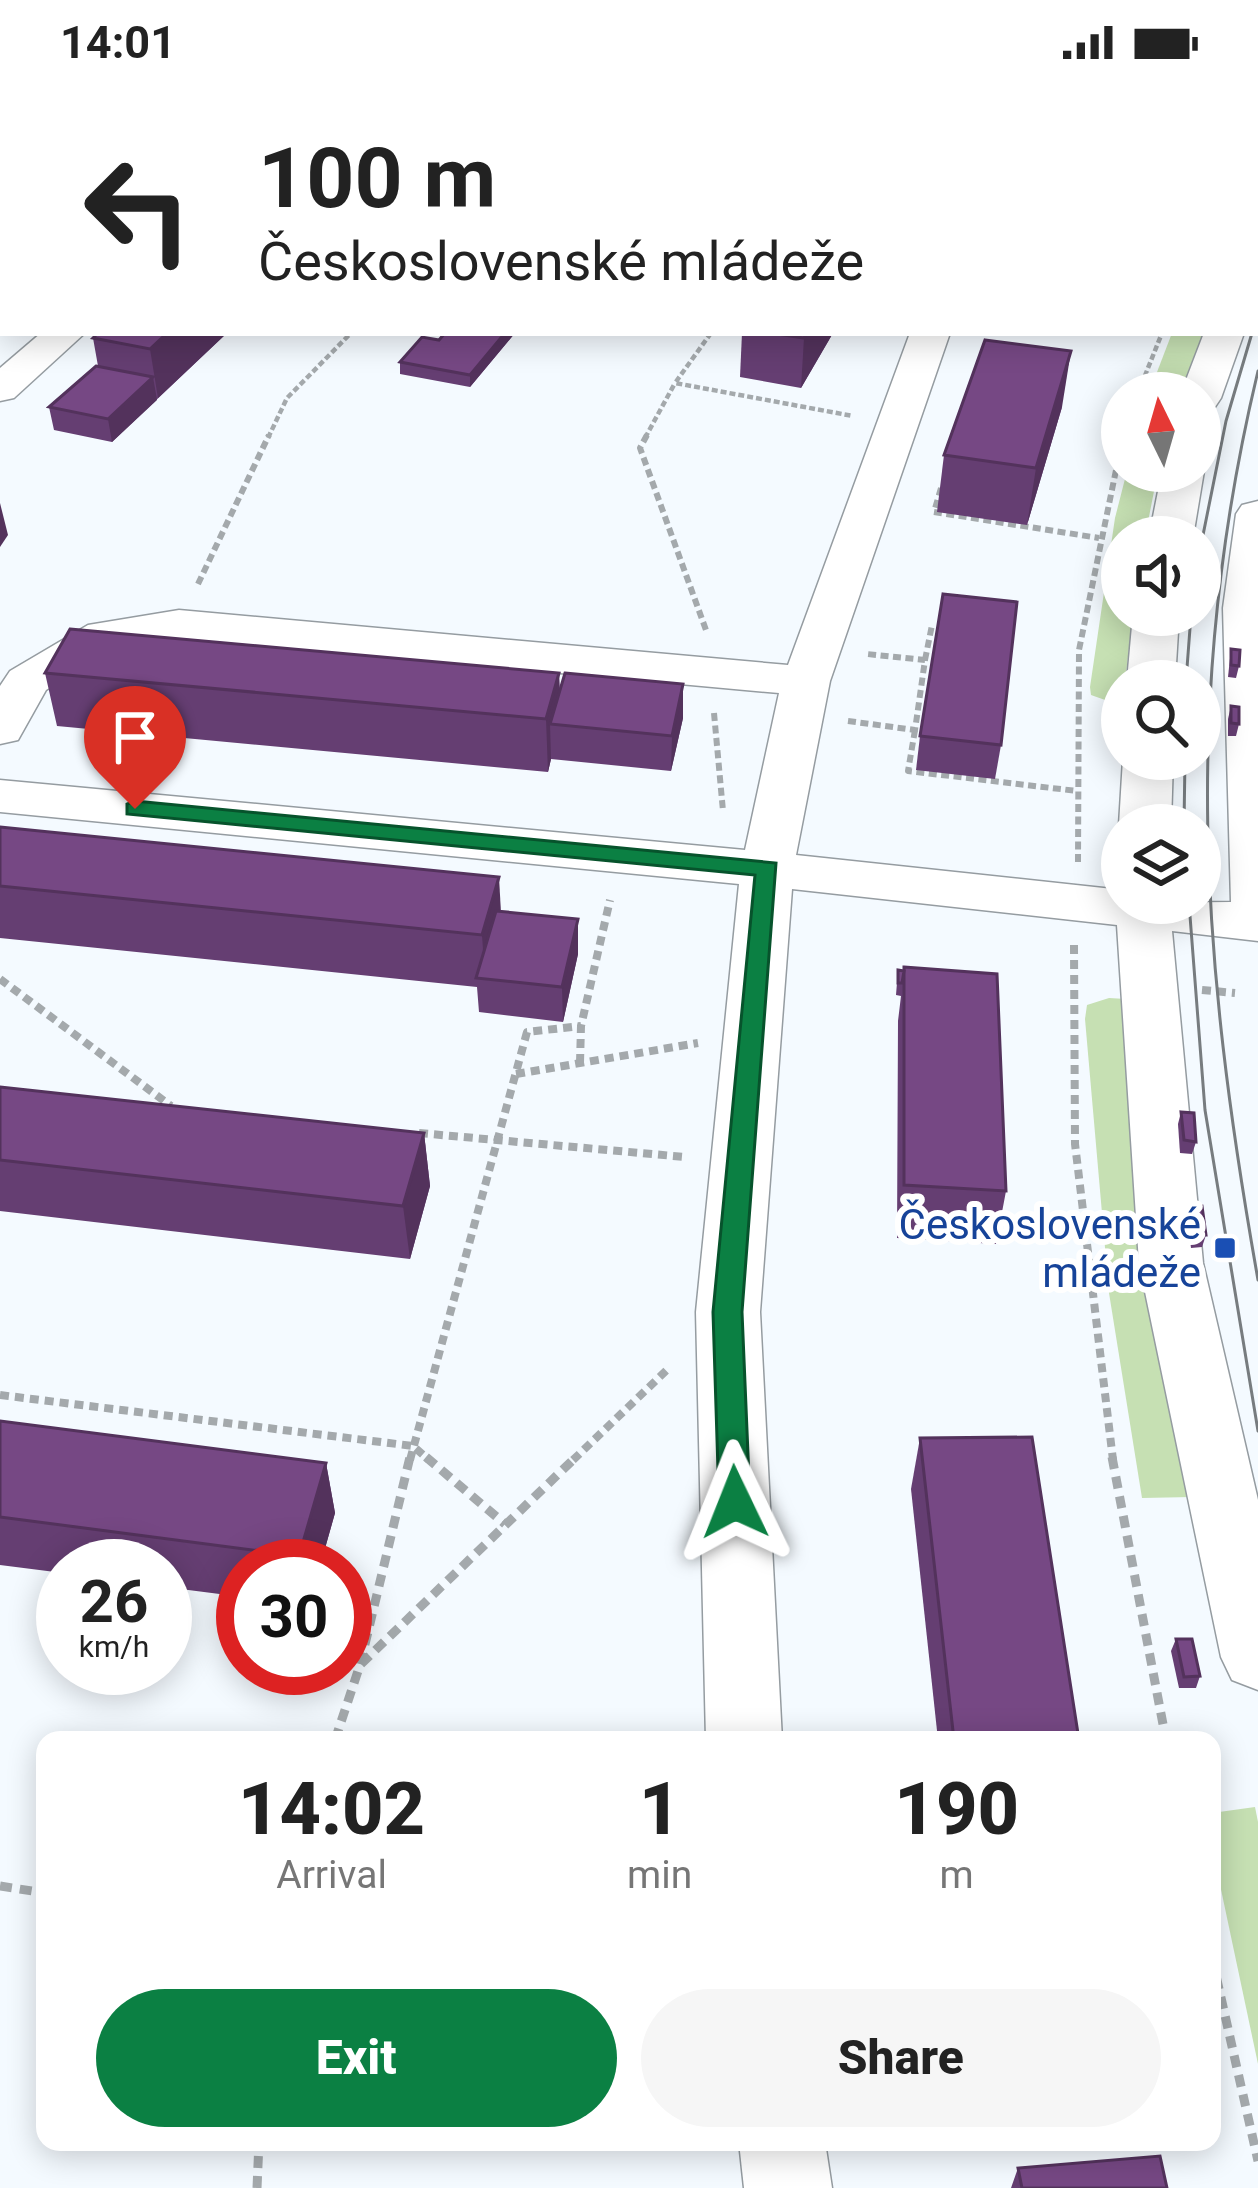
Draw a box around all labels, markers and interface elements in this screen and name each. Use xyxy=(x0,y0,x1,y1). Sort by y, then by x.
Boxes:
text: 14:01 xyxy=(60,16,176,69)
text: 100 m xyxy=(258,129,496,228)
icon: left xyxy=(60,132,216,288)
text: Československé mládeže xyxy=(258,230,864,293)
north arrow xyxy=(1101,372,1221,492)
map controls xyxy=(1101,372,1221,924)
button: sound xyxy=(1101,516,1221,636)
button: search xyxy=(1101,660,1221,780)
pin xyxy=(84,686,186,809)
icon: arrive xyxy=(102,704,168,770)
button: layers xyxy=(1101,804,1221,924)
place label: Československé mládeže xyxy=(899,1199,1201,1297)
marker: Československé mládeže xyxy=(1212,1235,1238,1261)
position arrow xyxy=(672,1439,798,1565)
speed limit sign: 30 xyxy=(216,1539,372,1695)
text: 26 xyxy=(80,1566,148,1637)
text: km/h xyxy=(79,1629,149,1664)
text: 14:02 xyxy=(238,1767,425,1852)
text: 1 xyxy=(639,1767,680,1852)
text: 190 xyxy=(894,1767,1019,1852)
text: Arrival xyxy=(276,1852,387,1898)
text: min xyxy=(627,1852,692,1898)
text: m xyxy=(940,1852,974,1898)
button: Exit xyxy=(96,1989,617,2127)
button: Share xyxy=(641,1989,1161,2127)

